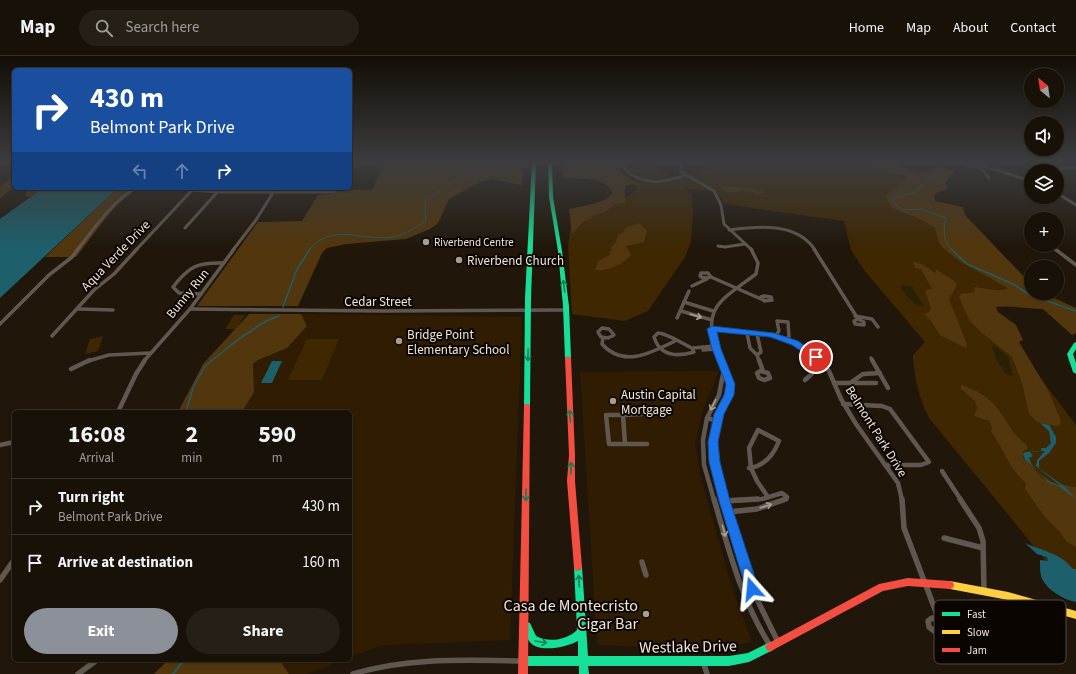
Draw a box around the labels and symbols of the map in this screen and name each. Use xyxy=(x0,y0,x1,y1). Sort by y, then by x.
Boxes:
north arrow xyxy=(1024,68,1064,108)
street label: Aqua Verde Drive xyxy=(77,216,154,295)
place label: Riverbend Centre xyxy=(434,235,514,250)
marker: Riverbend Centre xyxy=(421,237,431,247)
place label: Riverbend Church xyxy=(467,252,564,270)
marker: Riverbend Church xyxy=(454,255,464,265)
street label: Bunny Run xyxy=(162,265,213,322)
one-way arrow xyxy=(560,280,568,293)
street label: Cedar Street xyxy=(344,293,412,311)
one-way arrow xyxy=(690,313,703,320)
place label: Bridge Point Elementary School xyxy=(407,326,509,359)
marker: Bridge Point Elementary School xyxy=(394,336,404,346)
pin xyxy=(799,340,833,374)
one-way arrow xyxy=(524,348,532,361)
street label: Belmont Park Drive xyxy=(841,382,911,481)
place label: Austin Capital Mortgage xyxy=(621,386,696,419)
marker: Austin Capital Mortgage xyxy=(608,396,618,406)
one-way arrow xyxy=(709,399,716,411)
one-way arrow xyxy=(566,410,574,423)
one-way arrow xyxy=(567,462,575,475)
one-way arrow xyxy=(522,488,529,501)
one-way arrow xyxy=(759,502,772,509)
one-way arrow xyxy=(721,524,728,537)
position arrow xyxy=(731,568,773,610)
one-way arrow xyxy=(575,575,582,588)
place label: Casa de Montecristo Cigar Bar xyxy=(504,595,638,635)
legend xyxy=(934,600,1066,664)
text: Fast xyxy=(967,607,986,622)
marker: Casa de Montecristo Cigar Bar xyxy=(641,609,651,619)
text: Slow xyxy=(967,625,990,640)
street label: Westlake Drive xyxy=(639,635,737,659)
one-way arrow xyxy=(534,638,547,646)
text: Jam xyxy=(967,643,987,658)

